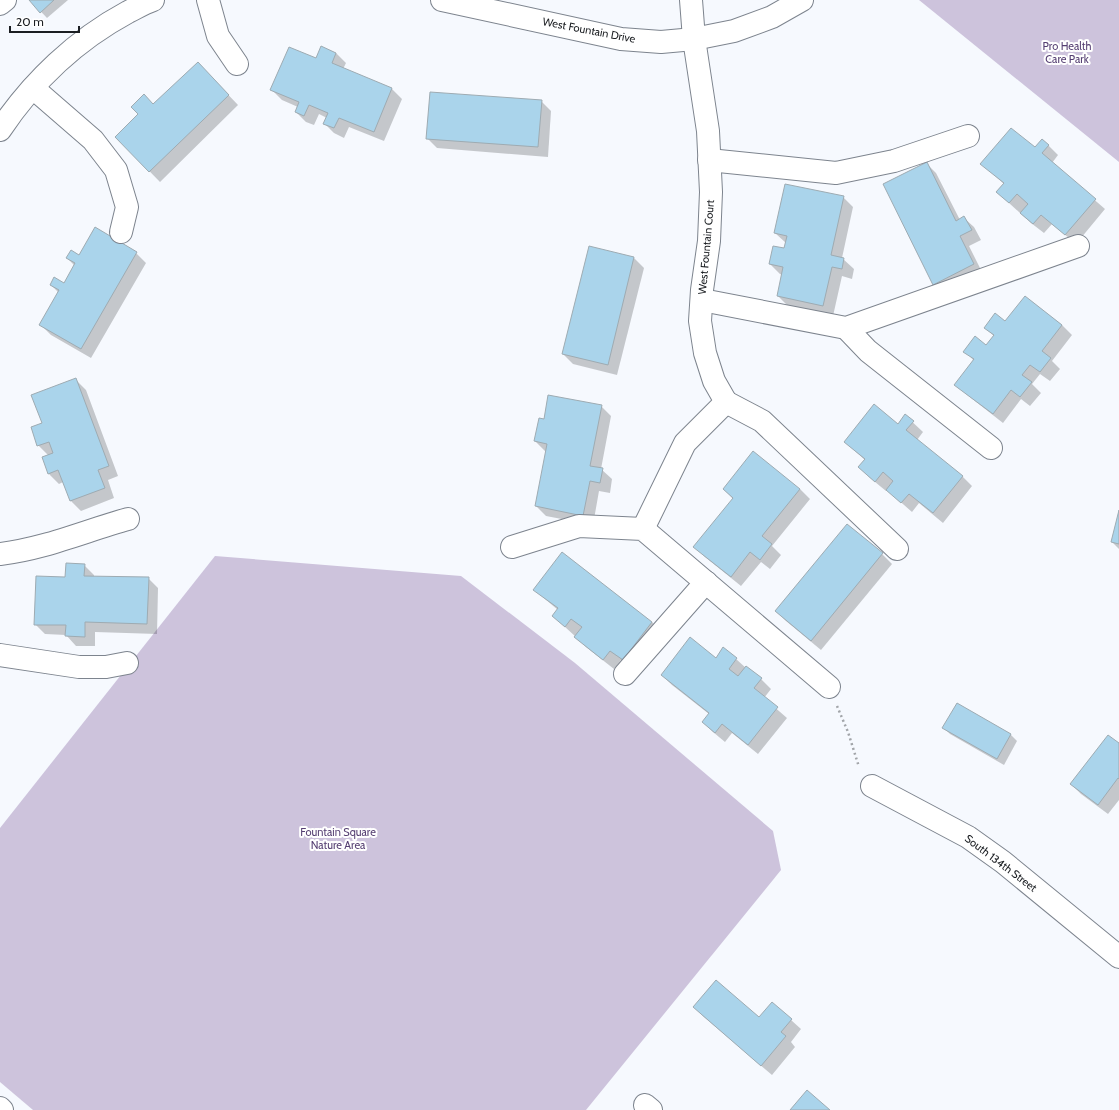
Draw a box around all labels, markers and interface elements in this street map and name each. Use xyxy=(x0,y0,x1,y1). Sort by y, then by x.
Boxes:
scale bar xyxy=(10,8,79,34)
text: 20 m xyxy=(16,14,44,29)
street label: West Fountain Drive xyxy=(541,14,637,46)
park label: Pro Health Care Park xyxy=(1043,39,1091,66)
street label: West Fountain Court xyxy=(695,199,717,295)
park label: Fountain Square Nature Area xyxy=(300,825,376,852)
street label: South 134th Street xyxy=(962,831,1040,895)

